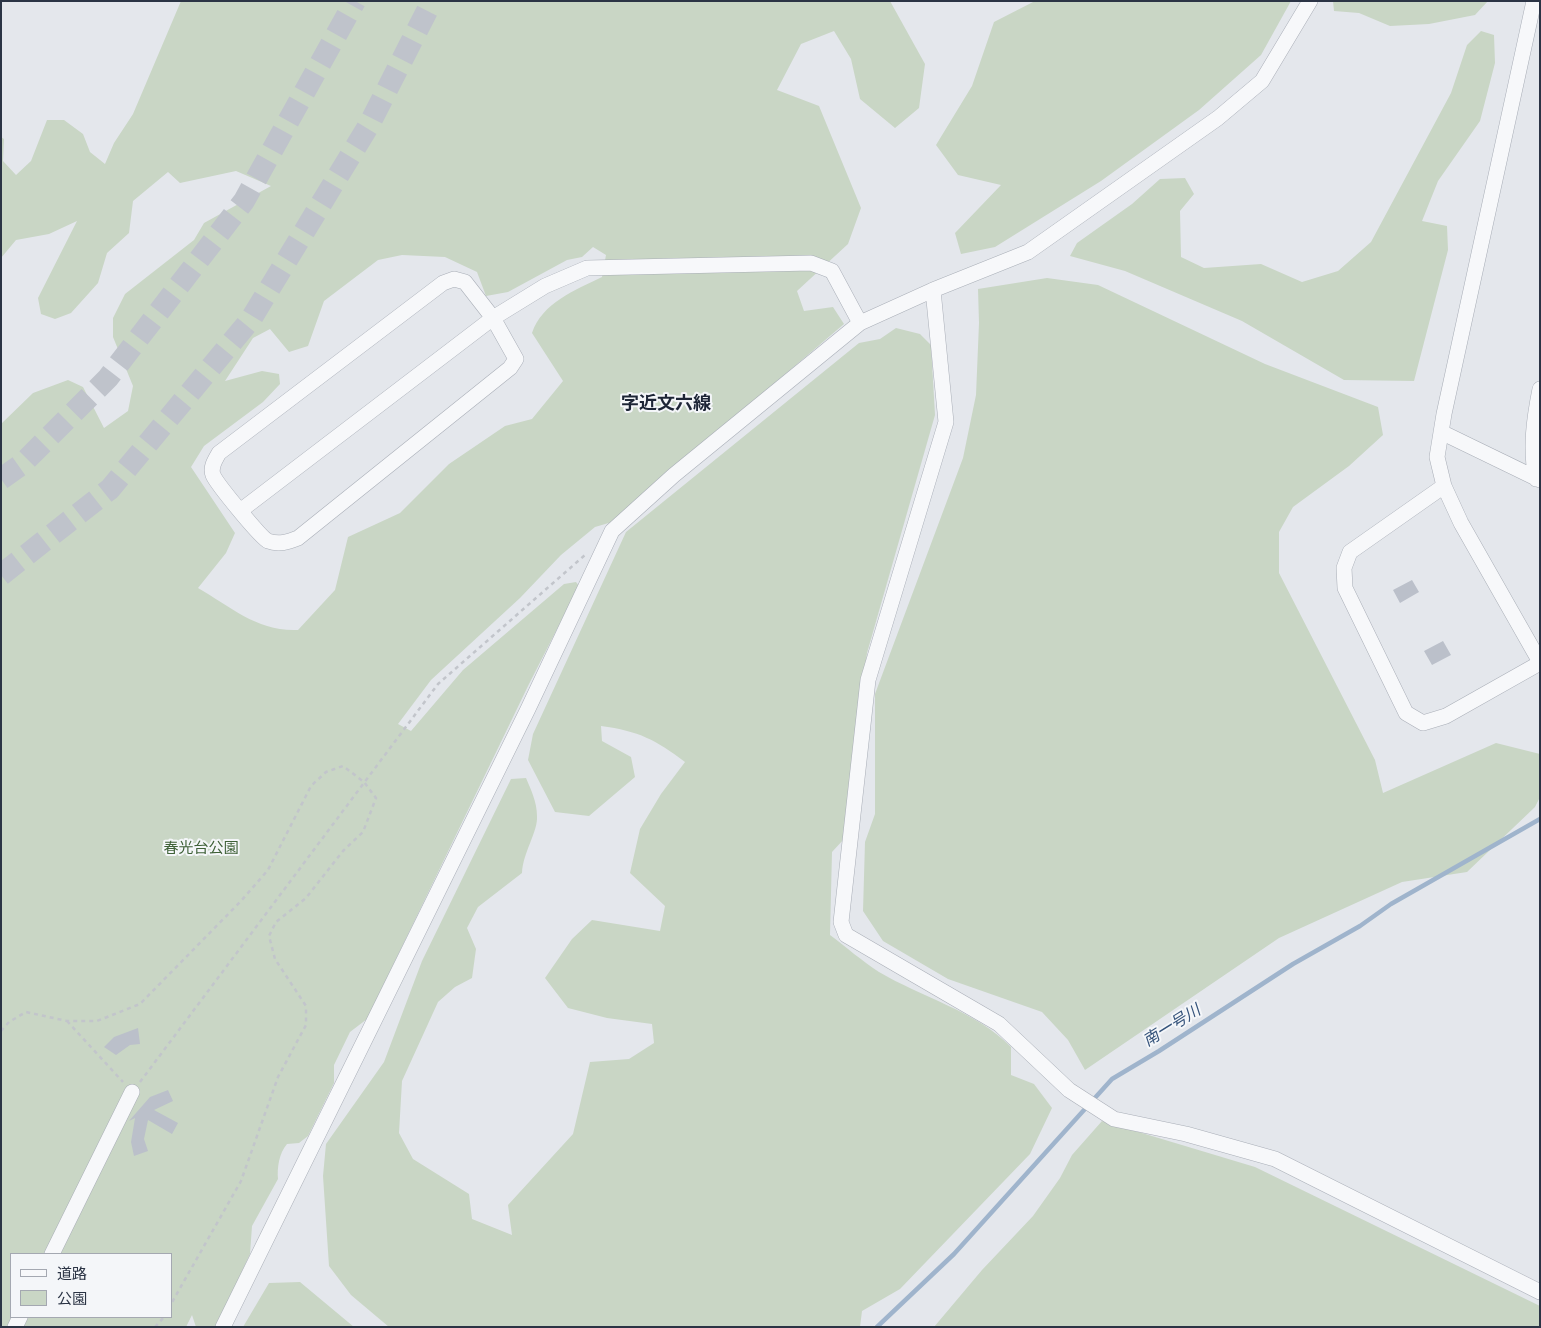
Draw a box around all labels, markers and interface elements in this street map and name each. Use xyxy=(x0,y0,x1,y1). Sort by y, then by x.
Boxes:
district label: 字近文六線 xyxy=(621,393,711,415)
park label: 春光台公園 xyxy=(164,840,238,858)
water label: 南一号川 xyxy=(1140,1001,1204,1051)
legend xyxy=(10,1253,172,1318)
text: 道路 xyxy=(57,1263,87,1283)
text: 公園 xyxy=(57,1288,87,1308)

